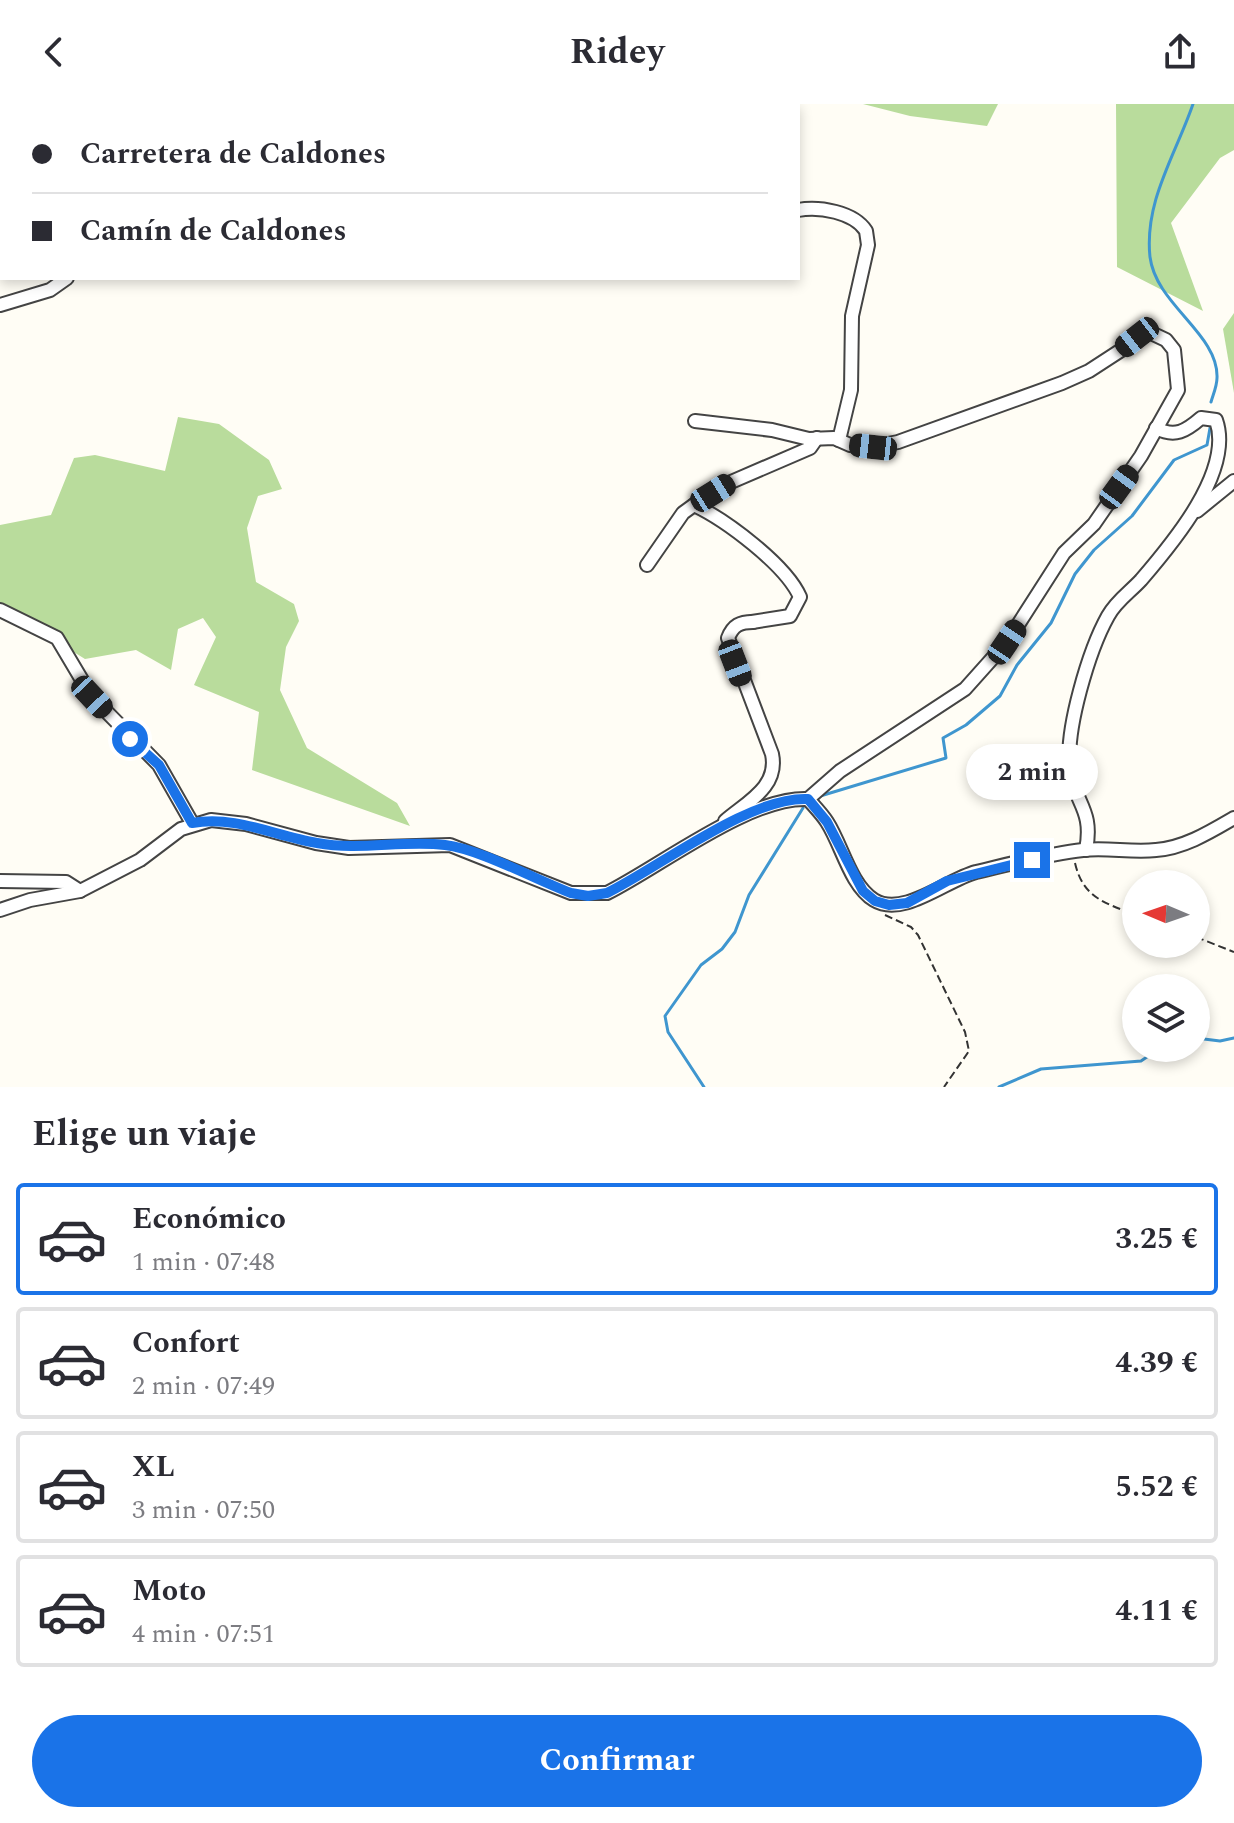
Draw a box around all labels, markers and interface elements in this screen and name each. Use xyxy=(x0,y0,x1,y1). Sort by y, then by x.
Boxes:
text: Ridey xyxy=(570,25,664,80)
icon: back xyxy=(32,30,76,74)
icon: share xyxy=(1158,30,1202,74)
text: Carretera de Caldones xyxy=(80,131,386,177)
text: Camín de Caldones xyxy=(80,208,347,254)
car xyxy=(1111,313,1163,361)
car xyxy=(848,433,898,461)
car xyxy=(1095,461,1143,513)
car xyxy=(686,470,740,516)
car xyxy=(984,615,1030,669)
car xyxy=(715,636,755,690)
car xyxy=(67,671,117,723)
route start xyxy=(112,721,148,757)
callout: 2 min xyxy=(966,744,1098,800)
text: 2 min xyxy=(997,752,1067,792)
route end xyxy=(1014,842,1050,878)
north arrow xyxy=(1122,870,1210,958)
map controls xyxy=(1122,870,1210,1062)
button: layers xyxy=(1122,974,1210,1062)
text: Elige un viaje xyxy=(32,1107,257,1162)
text: Económico xyxy=(132,1196,286,1242)
icon: car xyxy=(36,1203,108,1275)
text: 3.25 € xyxy=(1115,1216,1198,1262)
text: 1 min · 07:48 xyxy=(132,1242,275,1282)
text: Confort xyxy=(132,1320,240,1366)
icon: car xyxy=(36,1327,108,1399)
text: 4.39 € xyxy=(1115,1340,1198,1386)
text: 2 min · 07:49 xyxy=(132,1366,275,1406)
text: XL xyxy=(132,1444,175,1490)
icon: car xyxy=(36,1451,108,1523)
text: 5.52 € xyxy=(1115,1464,1198,1510)
text: 3 min · 07:50 xyxy=(132,1490,275,1530)
text: Moto xyxy=(132,1568,206,1614)
icon: car xyxy=(36,1575,108,1647)
text: 4.11 € xyxy=(1115,1588,1198,1634)
text: 4 min · 07:51 xyxy=(132,1614,275,1654)
button: Confirmar xyxy=(32,1715,1202,1807)

